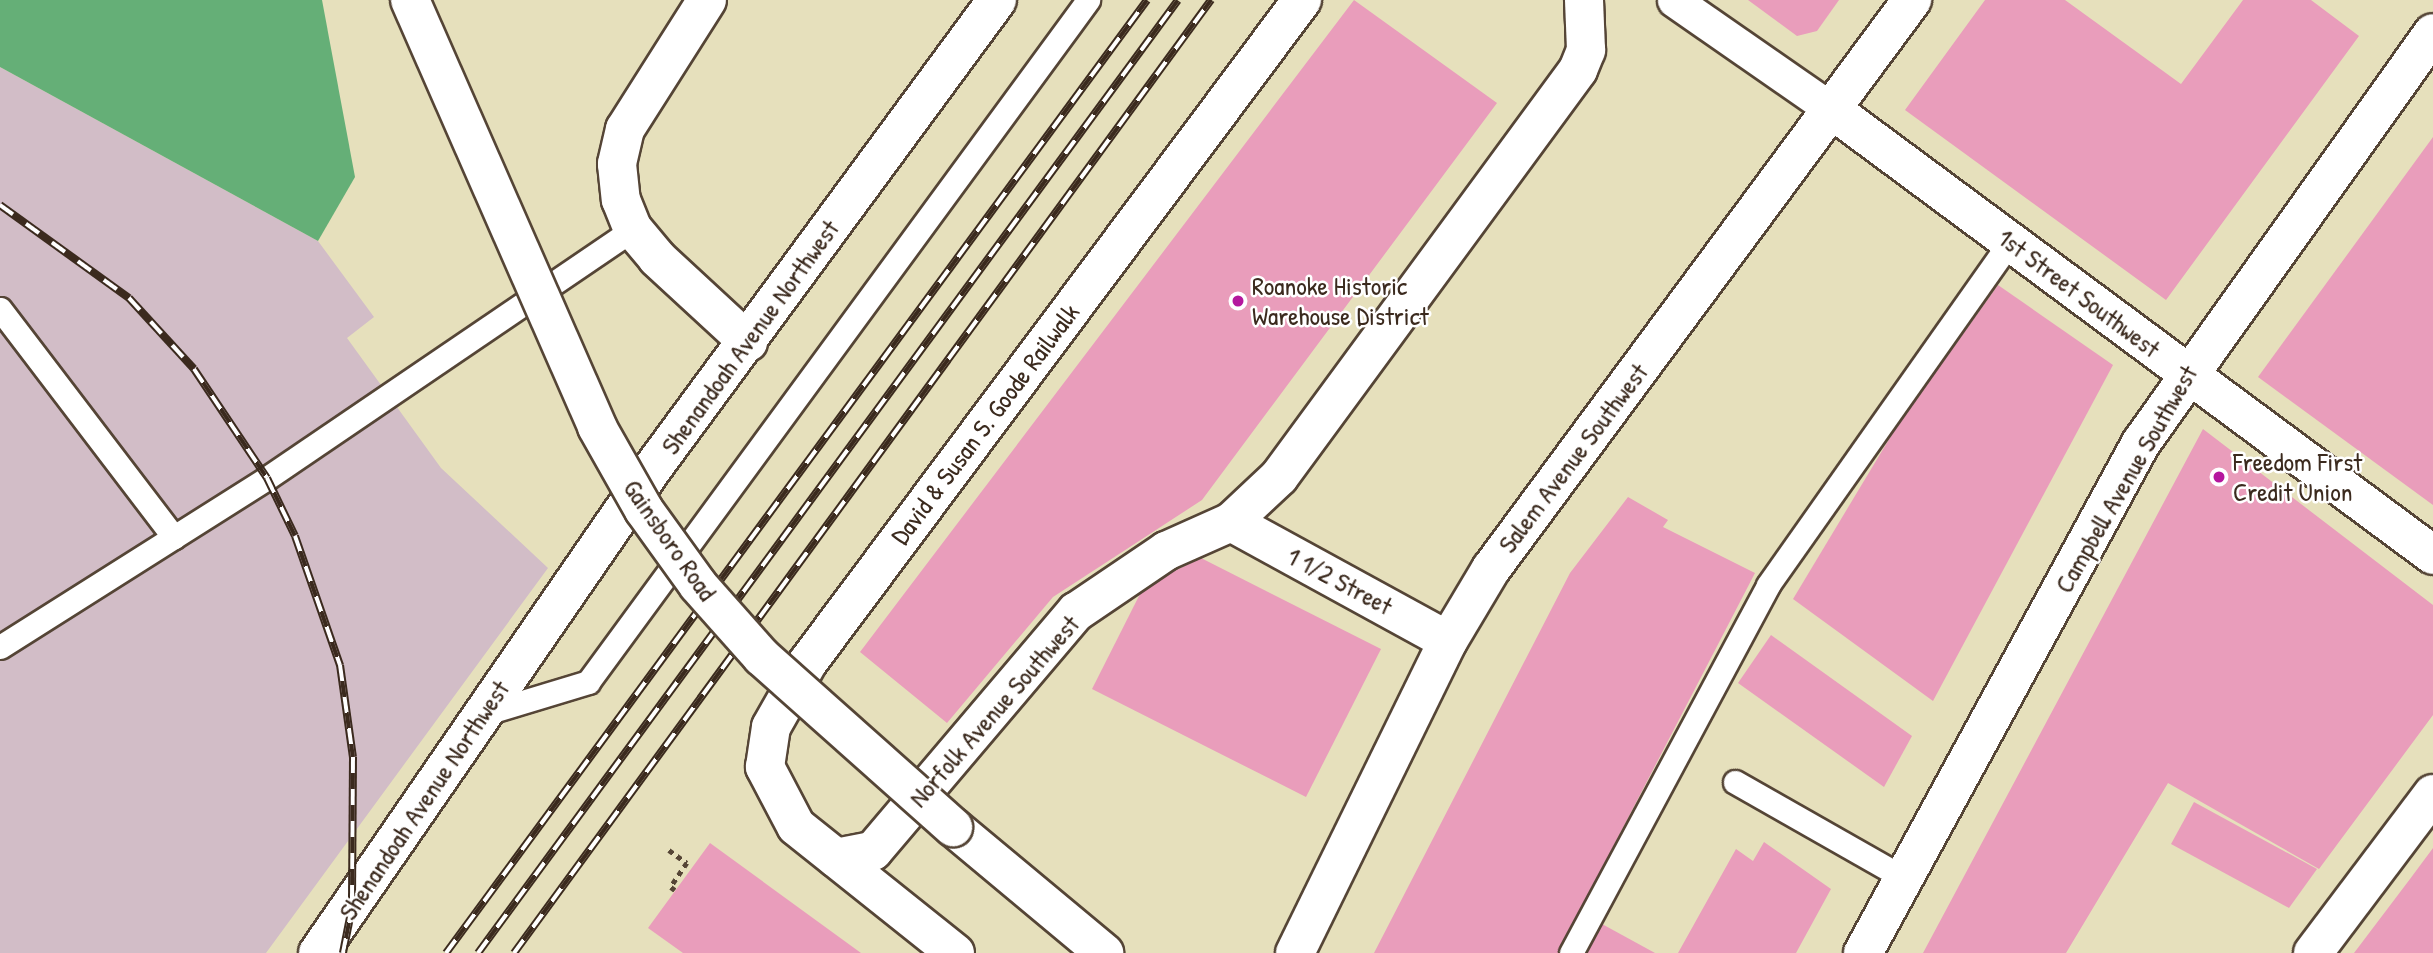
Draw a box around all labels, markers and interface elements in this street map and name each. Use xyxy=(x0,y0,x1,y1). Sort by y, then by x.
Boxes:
street label: Shenandoah Avenue Northwest xyxy=(654,214,846,460)
street label: 1st Street Southwest xyxy=(1992,222,2166,364)
place label: Roanoke Historic Warehouse District xyxy=(1252,270,1429,332)
marker: Roanoke Historic Warehouse District xyxy=(1230,293,1246,309)
street label: David & Susan S. Goode Railwalk xyxy=(884,298,1086,550)
street label: Salem Avenue Southwest xyxy=(1492,357,1654,559)
street label: Campbell Avenue Southwest xyxy=(2048,360,2204,598)
place label: Freedom First Credit Union xyxy=(2233,446,2362,508)
marker: Freedom First Credit Union xyxy=(2211,469,2227,485)
street label: Gainsboro Road xyxy=(617,473,723,607)
street label: 1 1/2 Street xyxy=(1282,540,1398,622)
street label: Norfolk Avenue Southwest xyxy=(902,609,1086,813)
street label: Shenandoah Avenue Northwest xyxy=(332,674,516,926)

